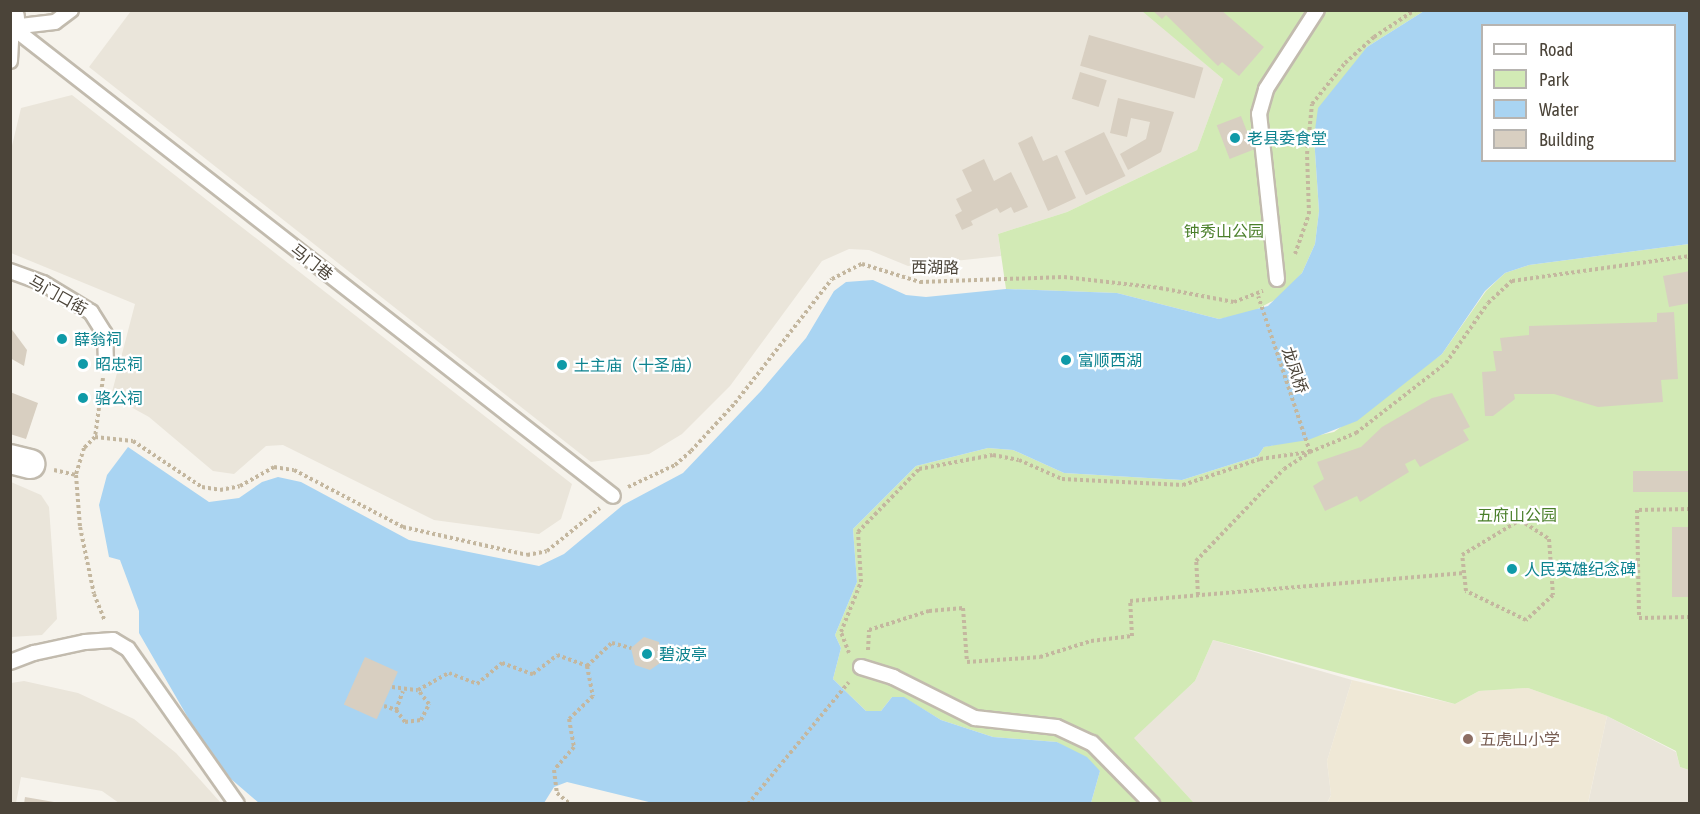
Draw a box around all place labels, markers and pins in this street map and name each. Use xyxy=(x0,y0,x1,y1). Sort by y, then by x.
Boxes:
place label: 老县委食堂 xyxy=(1247,128,1327,148)
marker: 老县委食堂 xyxy=(1228,131,1242,145)
place label: 薛翁祠 xyxy=(74,329,122,349)
marker: 薛翁祠 xyxy=(55,332,69,346)
place label: 富顺西湖 xyxy=(1078,350,1142,370)
marker: 富顺西湖 xyxy=(1059,353,1073,367)
place label: 昭忠祠 xyxy=(95,354,143,374)
place label: 土主庙（十圣庙） xyxy=(574,355,702,375)
marker: 昭忠祠 xyxy=(76,357,90,371)
marker: 土主庙（十圣庙） xyxy=(555,358,569,372)
place label: 骆公祠 xyxy=(95,388,143,408)
marker: 骆公祠 xyxy=(76,391,90,405)
place label: 人民英雄纪念碑 xyxy=(1524,559,1636,579)
marker: 人民英雄纪念碑 xyxy=(1505,562,1519,576)
place label: 碧波亭 xyxy=(659,644,707,664)
marker: 碧波亭 xyxy=(640,647,654,661)
place label: 五虎山小学 xyxy=(1480,729,1560,749)
marker: 五虎山小学 xyxy=(1461,732,1475,746)

